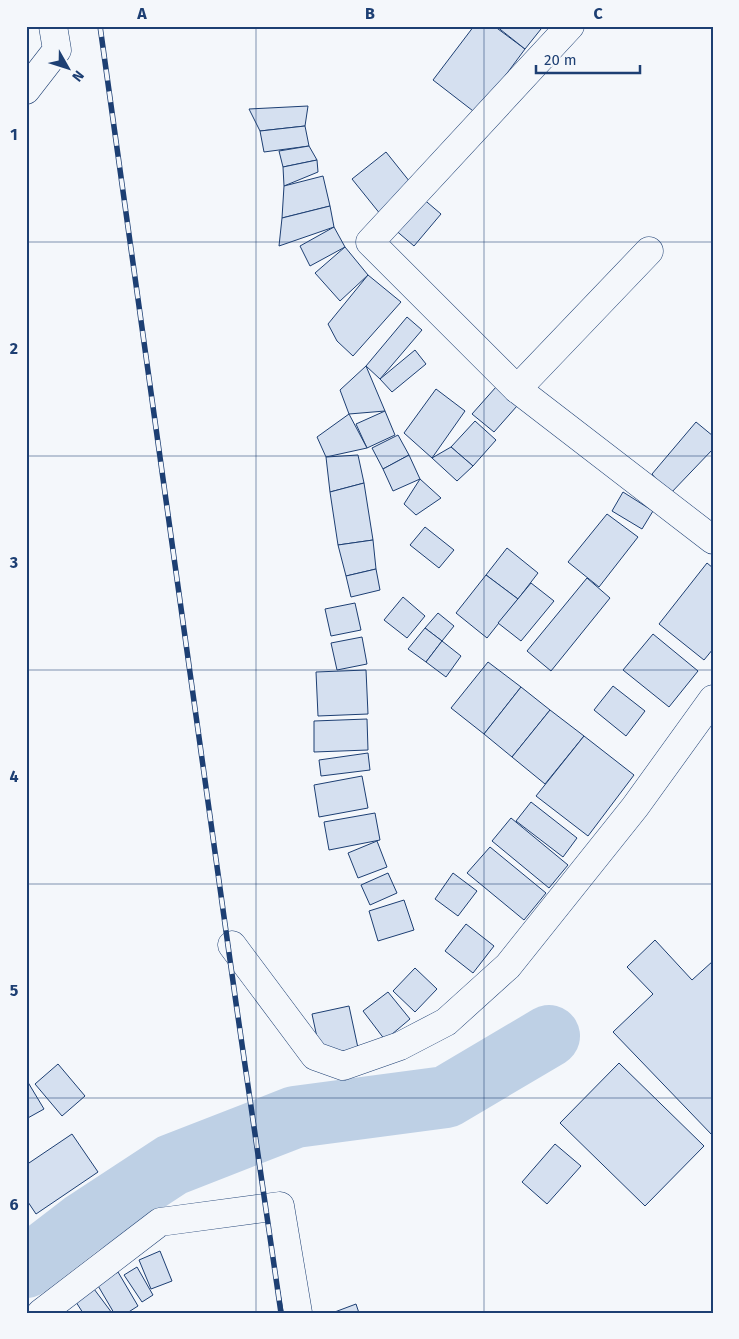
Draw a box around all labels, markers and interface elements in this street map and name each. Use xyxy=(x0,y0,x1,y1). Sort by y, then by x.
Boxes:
text: A xyxy=(136,4,147,23)
text: B xyxy=(365,4,375,23)
text: C xyxy=(593,4,603,23)
north arrow xyxy=(42,42,92,92)
scale bar xyxy=(536,42,640,74)
text: 20 m xyxy=(544,51,577,69)
text: N xyxy=(68,67,87,85)
text: 1 xyxy=(10,125,18,144)
text: 2 xyxy=(10,339,18,358)
text: 3 xyxy=(9,553,18,572)
text: 4 xyxy=(9,767,19,786)
text: 5 xyxy=(10,981,19,1000)
text: 6 xyxy=(9,1195,19,1214)

